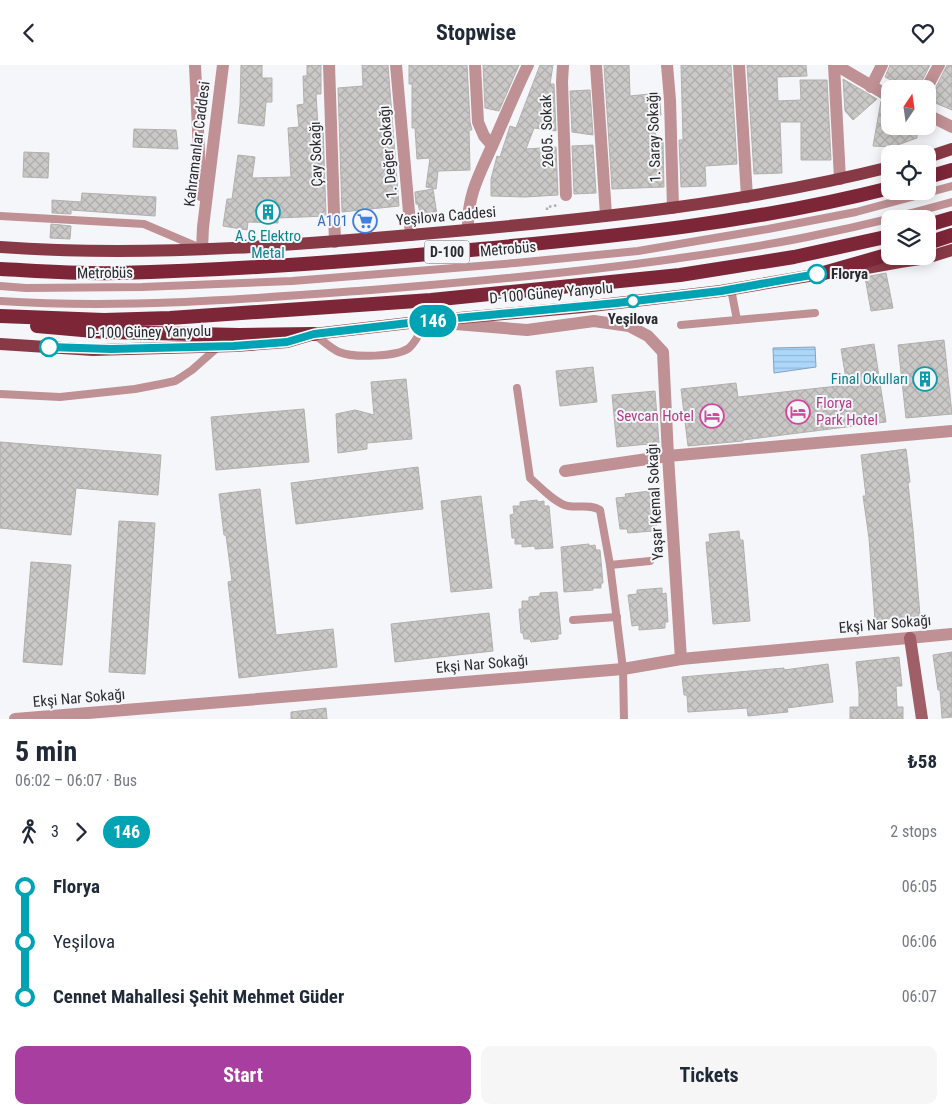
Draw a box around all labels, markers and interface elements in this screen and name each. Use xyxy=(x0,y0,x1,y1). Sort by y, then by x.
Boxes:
icon: back xyxy=(15,19,43,47)
icon: heart xyxy=(909,19,937,47)
text: Stopwise xyxy=(436,20,516,45)
street label: Kahramanlar Caddesi xyxy=(180,80,214,208)
north arrow xyxy=(881,80,936,135)
map controls xyxy=(881,80,936,265)
street label: 1. Saray Sokağı xyxy=(643,91,665,183)
street label: 2605. Sokak xyxy=(537,94,557,168)
street label: 1. Değer Sokağı xyxy=(375,105,401,199)
street label: Çay Sokağı xyxy=(306,121,326,187)
button: locate xyxy=(881,145,936,200)
building icon: A.G Elektro Metal xyxy=(255,199,281,225)
street label: Yeşilova Caddesi xyxy=(395,203,497,229)
supermarket icon: A101 xyxy=(352,208,378,234)
button: layers xyxy=(881,210,936,265)
place label: A101 xyxy=(317,212,348,230)
place label: A.G Elektro Metal xyxy=(235,227,301,262)
street label: Metrobüs xyxy=(479,238,537,260)
road number: D-100 xyxy=(424,241,470,263)
street label: Metrobüs xyxy=(77,264,133,282)
marker: Florya xyxy=(807,264,827,284)
place label: Florya xyxy=(831,265,868,283)
street label: D-100 Güney Yanyolu xyxy=(488,279,614,307)
marker: Yeşilova xyxy=(626,294,640,308)
line badge: 146 xyxy=(404,305,462,337)
text: 146 xyxy=(419,310,447,331)
place label: Yeşilova xyxy=(608,310,658,328)
street label: D-100 Güney Yanyolu xyxy=(87,322,211,342)
unlabelled marker xyxy=(39,337,59,357)
building icon: Final Okulları xyxy=(912,366,938,392)
place label: Final Okulları xyxy=(831,370,908,388)
place label: Florya Park Hotel xyxy=(816,394,878,429)
hotel icon: Florya Park Hotel xyxy=(785,399,811,425)
hotel icon: Sevcan Hotel xyxy=(699,403,725,429)
place label: Sevcan Hotel xyxy=(616,407,694,425)
street label: Yaşar Kemal Sokağı xyxy=(643,443,667,561)
street label: Ekşi Nar Sokağı xyxy=(838,611,932,637)
street label: Ekşi Nar Sokağı xyxy=(435,651,529,677)
street label: Ekşi Nar Sokağı xyxy=(32,685,126,711)
text: 5 min xyxy=(15,735,77,768)
text: ₺58 xyxy=(908,750,937,773)
text: 06:02 – 06:07 · Bus xyxy=(15,771,137,790)
icon: walk xyxy=(15,818,43,846)
icon: forward xyxy=(67,818,95,846)
text: 146 xyxy=(113,821,140,842)
text: 3 xyxy=(51,822,59,841)
text: 2 stops xyxy=(890,822,937,841)
text: Florya xyxy=(53,875,100,898)
text: 06:05 xyxy=(902,877,937,896)
text: Yeşilova xyxy=(53,930,115,953)
text: 06:06 xyxy=(902,932,937,951)
text: Cennet Mahallesi Şehit Mehmet Güder xyxy=(53,985,344,1008)
text: 06:07 xyxy=(902,987,937,1006)
button: Start xyxy=(15,1046,471,1104)
button: Tickets xyxy=(481,1046,937,1104)

